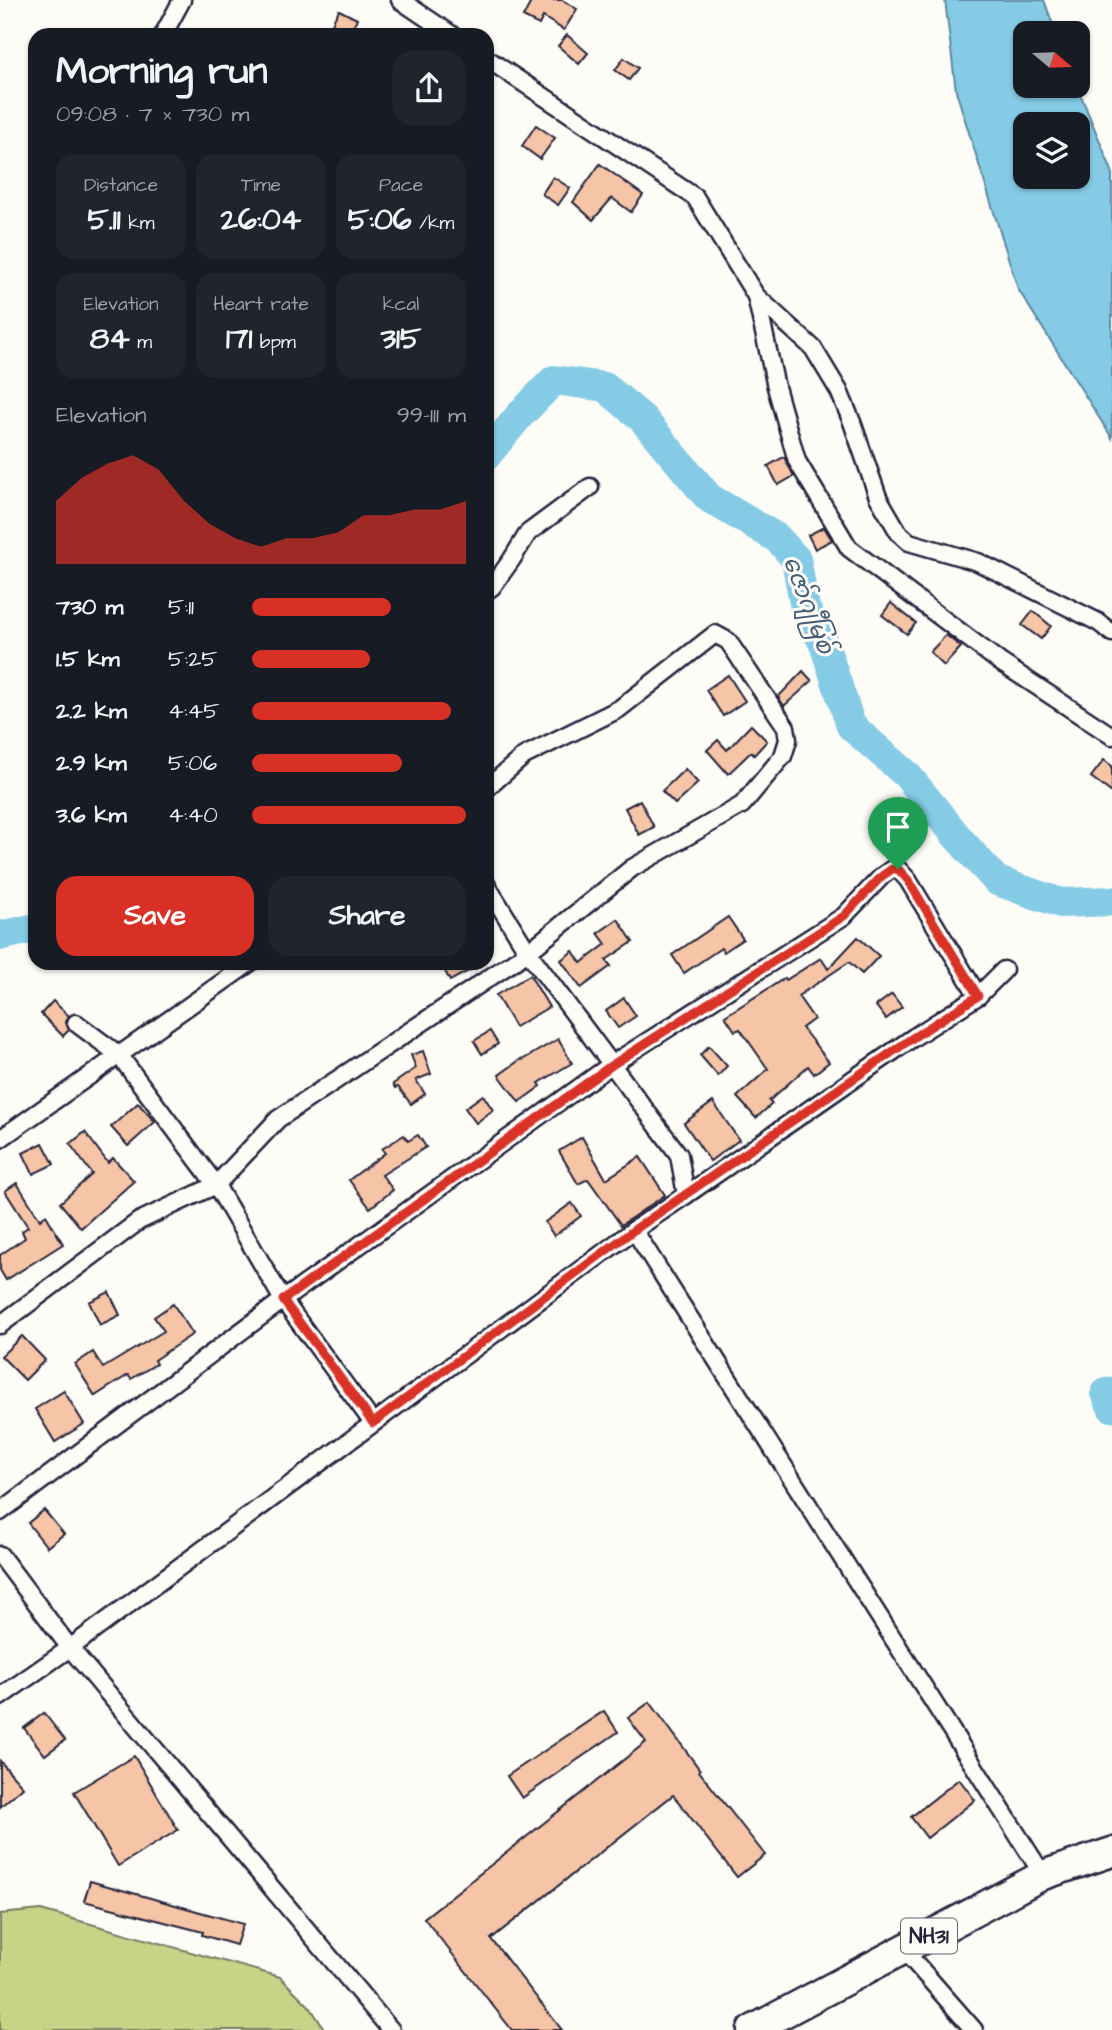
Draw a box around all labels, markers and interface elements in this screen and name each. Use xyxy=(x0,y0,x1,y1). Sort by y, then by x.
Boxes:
north arrow xyxy=(1013,21,1090,98)
map controls xyxy=(1013,21,1090,189)
text: Morning run xyxy=(56,46,268,98)
button: share xyxy=(392,51,466,125)
text: 09:08 · 7 × 730 m xyxy=(56,98,249,130)
button: layers xyxy=(1013,112,1090,189)
text: Distance xyxy=(84,172,158,199)
text: Time xyxy=(241,172,281,199)
text: Pace xyxy=(379,172,423,199)
text: 5.11 xyxy=(87,199,121,241)
text: 26:04 xyxy=(221,199,301,241)
text: 5:06 xyxy=(348,199,412,241)
text: km xyxy=(121,210,155,237)
text: /km xyxy=(412,210,454,237)
text: Elevation xyxy=(84,291,158,318)
text: Heart rate xyxy=(213,291,309,318)
text: kcal xyxy=(383,291,419,318)
text: 84 xyxy=(90,318,130,360)
text: 171 xyxy=(226,318,252,360)
text: 315 xyxy=(381,318,421,360)
text: m xyxy=(130,329,152,356)
text: bpm xyxy=(252,329,296,356)
text: Elevation xyxy=(56,399,147,431)
text: 99–111 m xyxy=(397,399,466,431)
water label: ဇော်ဂျီမြစ် xyxy=(772,551,844,661)
text: 730 m xyxy=(56,591,123,623)
text: 5:11 xyxy=(168,591,194,623)
text: 1.5 km xyxy=(56,643,120,675)
text: 5:25 xyxy=(168,643,218,675)
text: 2.2 km xyxy=(56,695,127,727)
text: 4:45 xyxy=(168,695,219,727)
text: 2.9 km xyxy=(56,747,127,779)
text: 5:06 xyxy=(168,747,217,779)
pin xyxy=(868,797,928,869)
text: 3.6 km xyxy=(56,799,127,831)
text: 4:40 xyxy=(168,799,218,831)
icon: arrive xyxy=(879,808,917,846)
button: Save xyxy=(56,876,254,956)
button: Share xyxy=(268,876,466,956)
road number: NH31 xyxy=(901,1918,957,1954)

